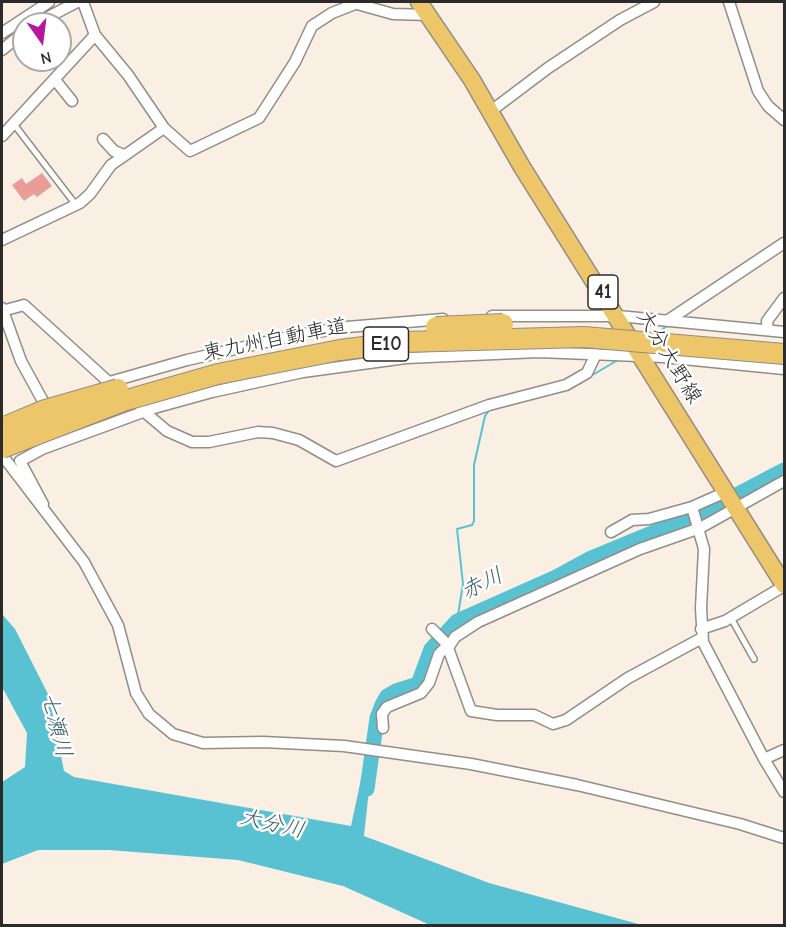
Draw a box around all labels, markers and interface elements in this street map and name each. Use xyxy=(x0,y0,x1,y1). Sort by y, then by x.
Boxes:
north arrow xyxy=(12,12,72,72)
text: N xyxy=(39,48,53,68)
road number: 41 xyxy=(588,275,618,309)
street label: 大分大野線 xyxy=(631,306,707,408)
street label: 東九州自動車道 xyxy=(200,314,350,366)
road number: E10 xyxy=(364,327,408,361)
water label: 赤川 xyxy=(456,562,508,606)
water label: 七瀬川 xyxy=(35,690,77,760)
water label: 大分川 xyxy=(237,804,307,844)

